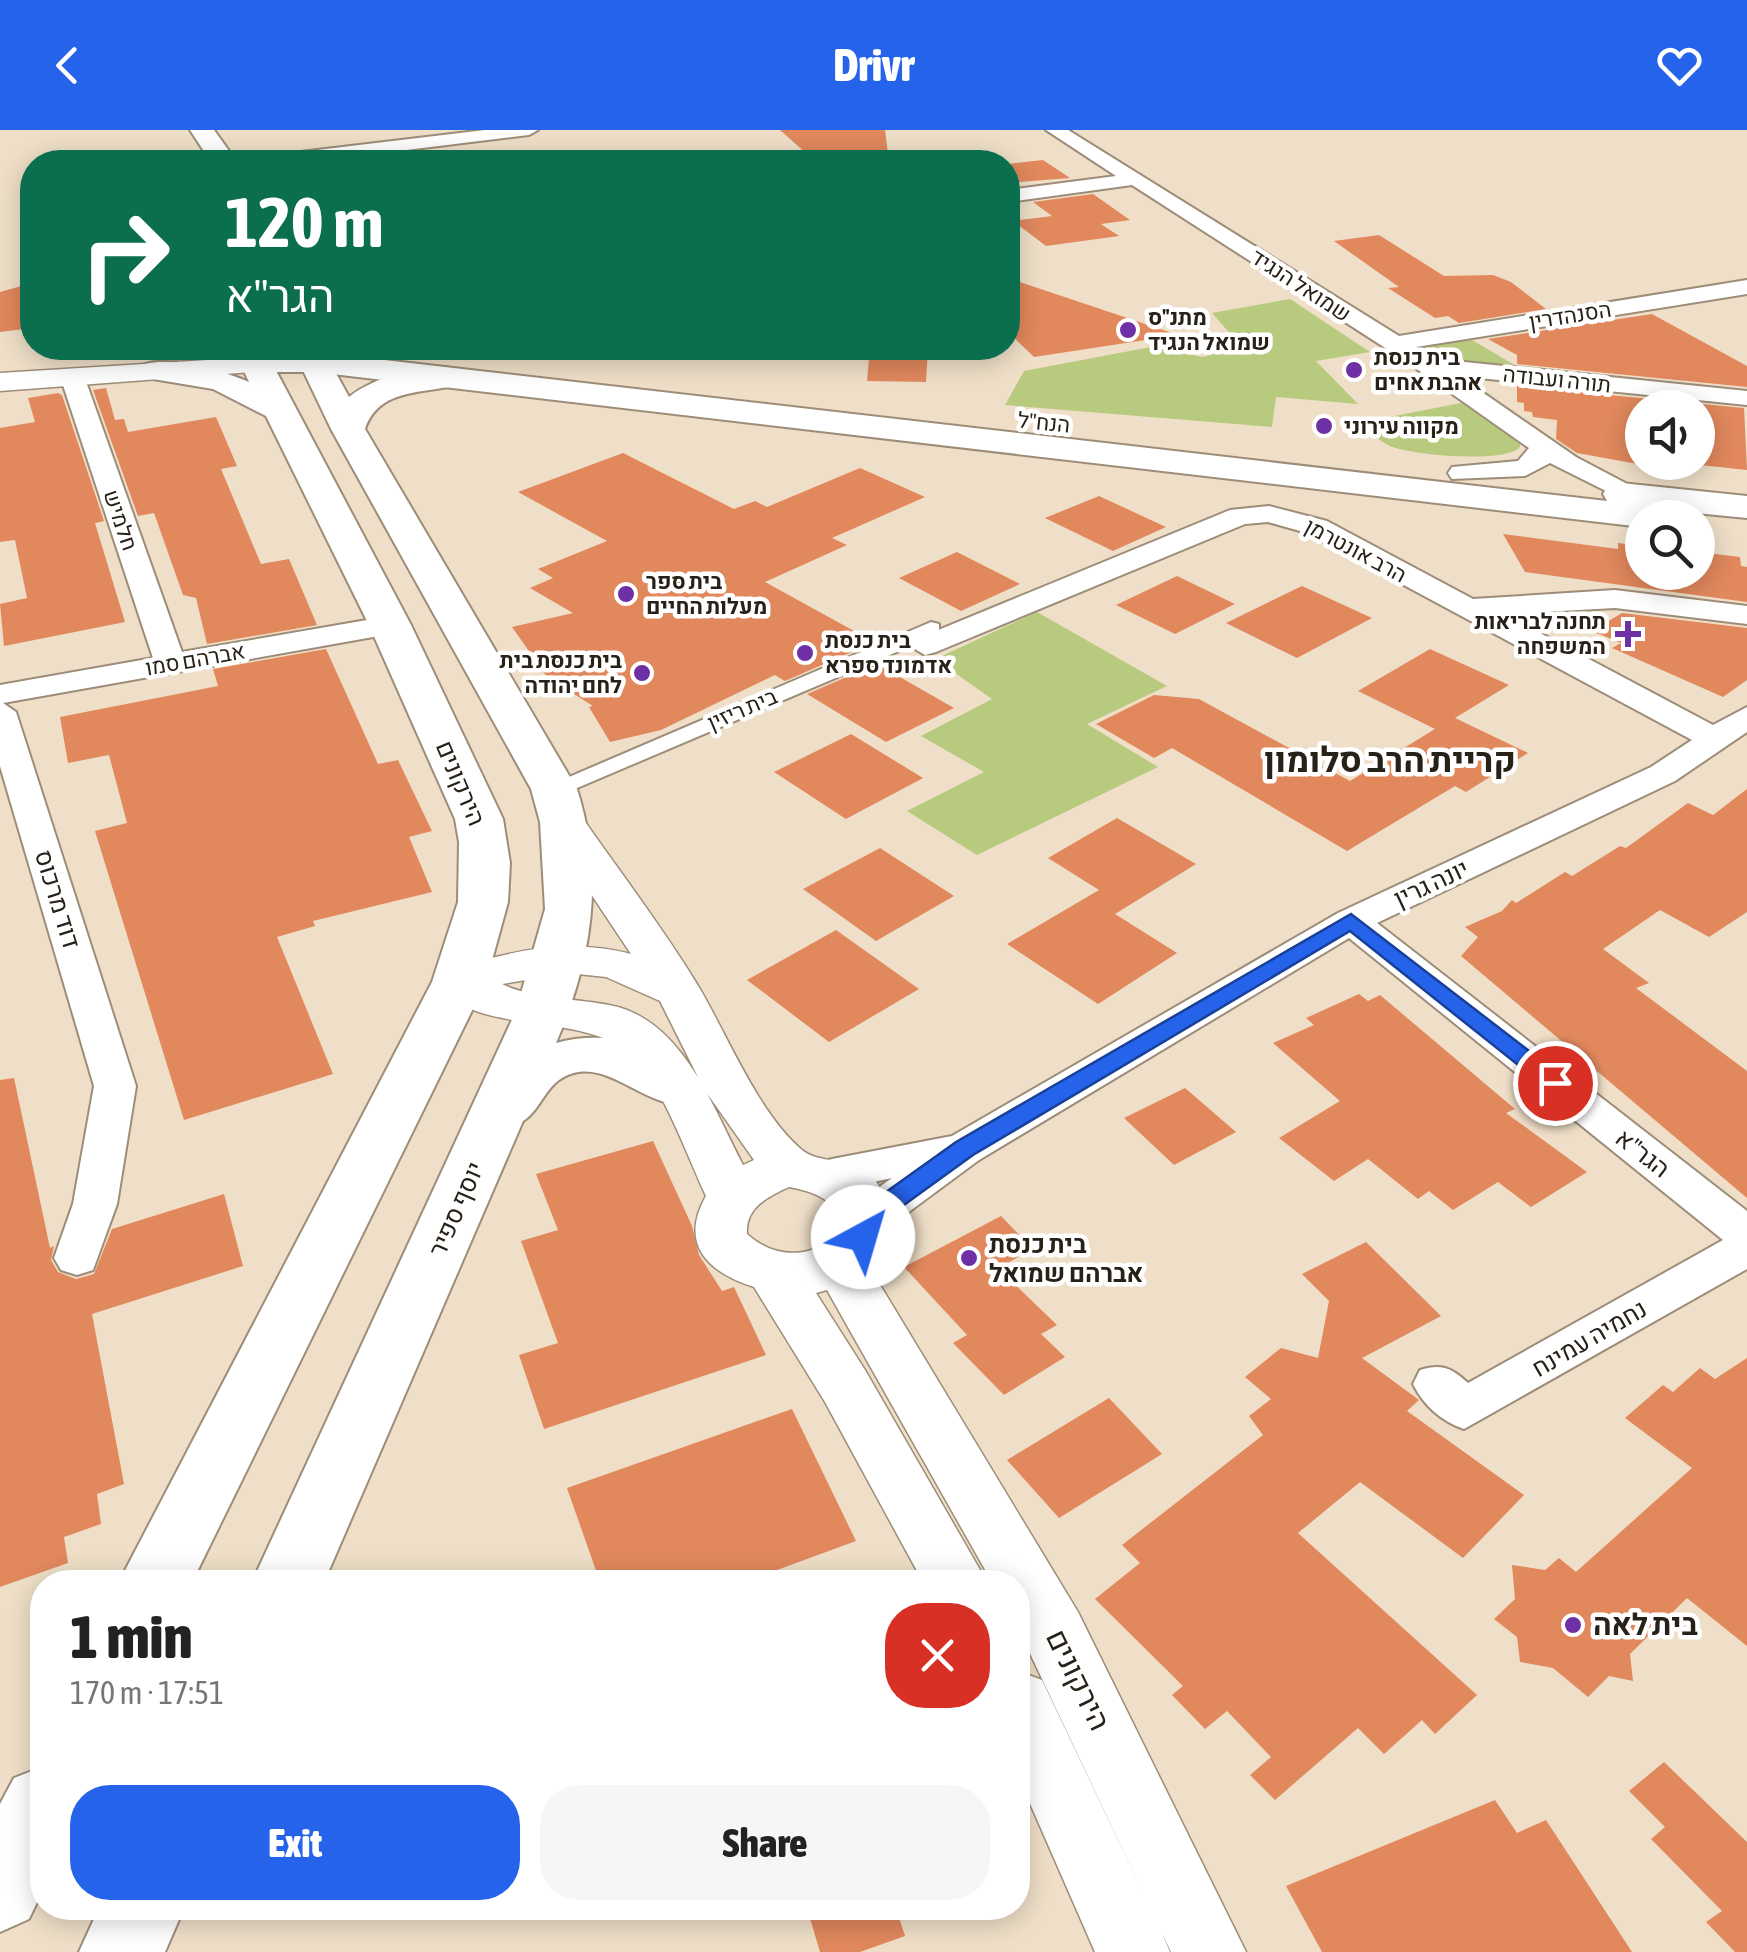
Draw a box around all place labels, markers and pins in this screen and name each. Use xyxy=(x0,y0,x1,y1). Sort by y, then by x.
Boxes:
place label: מתנ"ס שמואל הנגיד xyxy=(1148,304,1270,355)
marker: מתנ"ס שמואל הנגיד xyxy=(1117,319,1139,341)
place label: בית כנסת אהבת אחים xyxy=(1374,344,1482,395)
marker: בית כנסת אהבת אחים xyxy=(1343,359,1365,381)
place label: מקווה עירוני xyxy=(1344,413,1459,439)
marker: מקווה עירוני xyxy=(1313,415,1335,437)
place label: בית ספר מעלות החיים xyxy=(646,568,767,619)
marker: בית ספר מעלות החיים xyxy=(615,583,637,605)
place label: תחנה לבריאות המשפחה xyxy=(1474,608,1606,659)
marker: תחנה לבריאות המשפחה xyxy=(1615,621,1641,647)
place label: בית כנסת אדמונד ספרא xyxy=(825,627,952,678)
marker: בית כנסת אדמונד ספרא xyxy=(794,642,816,664)
place label: בית כנסת בית לחם יהודה xyxy=(500,647,622,698)
marker: בית כנסת בית לחם יהודה xyxy=(631,662,653,684)
pin xyxy=(1513,1041,1598,1126)
place label: בית כנסת אברהם שמואל xyxy=(989,1230,1143,1287)
marker: בית כנסת אברהם שמואל xyxy=(958,1247,980,1269)
place label: בית לאה xyxy=(1593,1607,1698,1641)
marker: בית לאה xyxy=(1562,1614,1584,1636)

